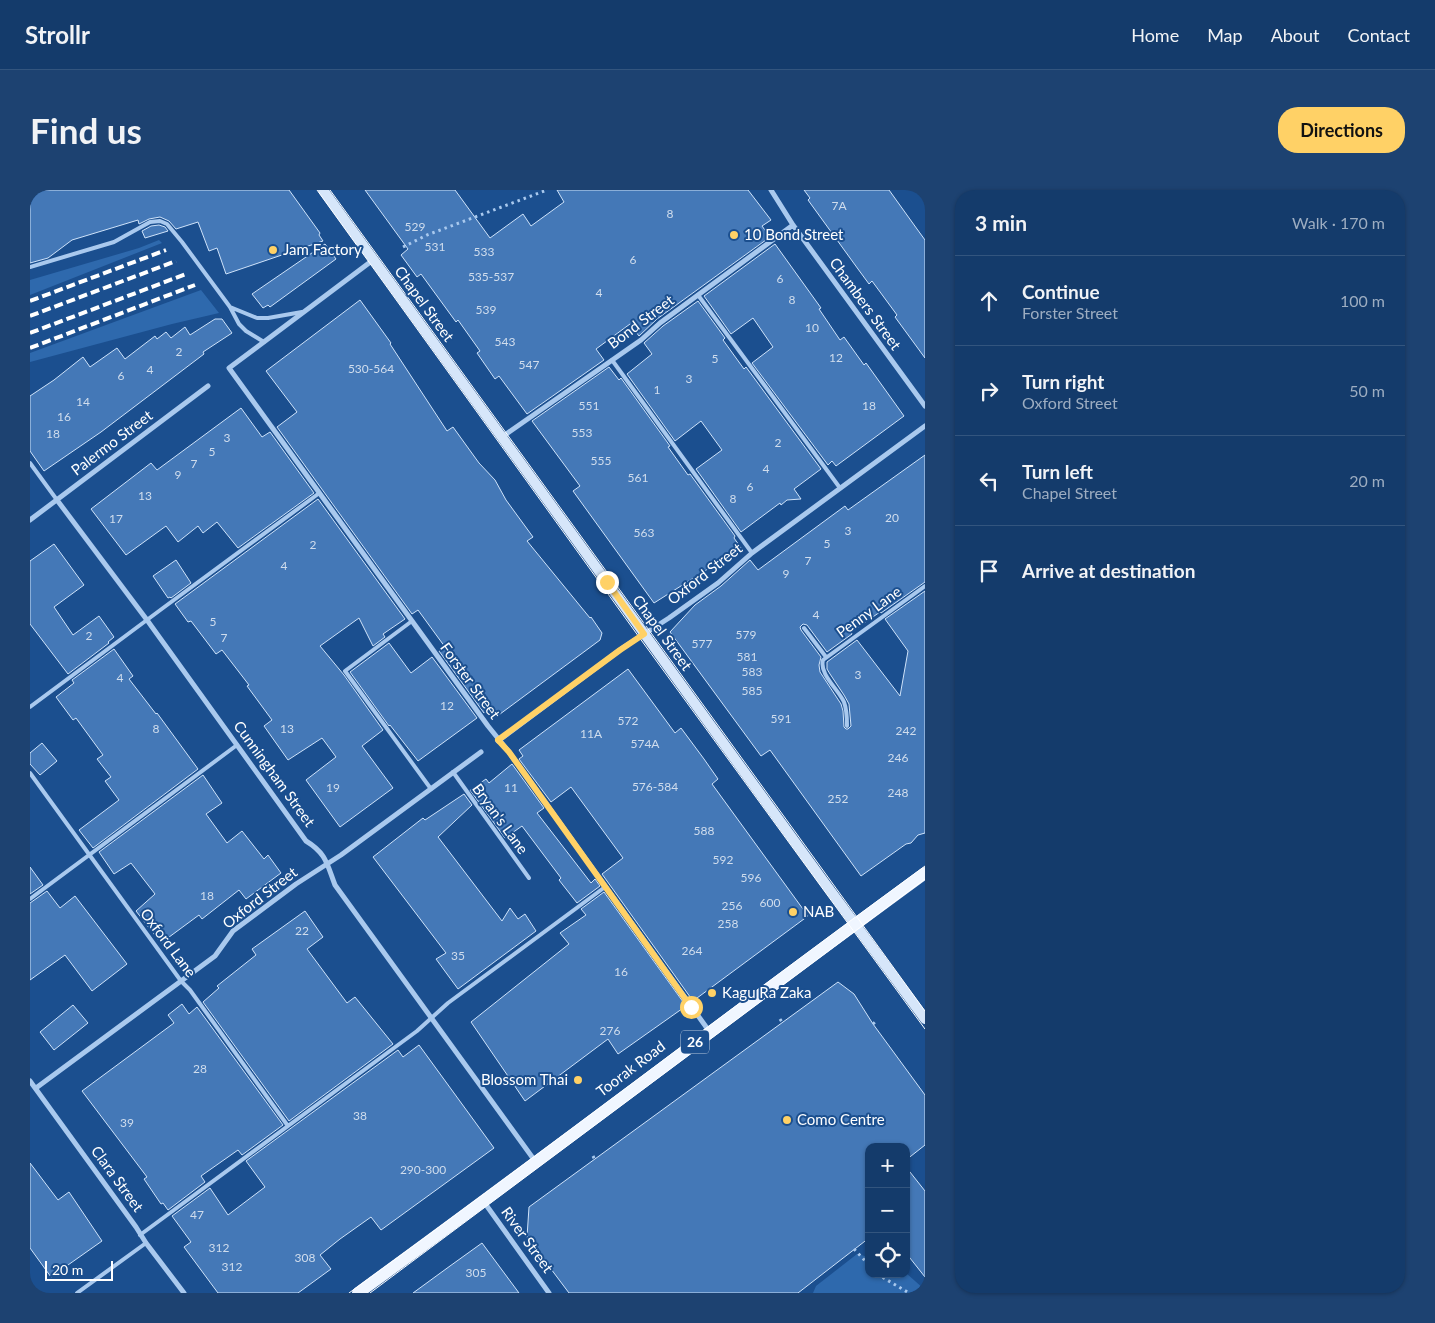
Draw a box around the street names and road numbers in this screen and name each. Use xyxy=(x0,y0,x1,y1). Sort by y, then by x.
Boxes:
street label: Chambers Street xyxy=(826,254,906,354)
street label: Chapel Street xyxy=(391,262,459,345)
street label: Bond Street xyxy=(604,290,678,352)
street label: Palermo Street xyxy=(67,405,156,479)
street label: Oxford Street xyxy=(664,538,746,608)
street label: Penny Lane xyxy=(832,582,904,641)
street label: Chapel Street xyxy=(629,591,697,674)
street label: Forster Street xyxy=(437,639,505,723)
street label: Cunningham Street xyxy=(230,717,320,830)
street label: Bryan's Lane xyxy=(469,780,533,857)
street label: Oxford Street xyxy=(219,862,301,932)
street label: Oxford Lane xyxy=(137,904,201,980)
road number: 26 xyxy=(681,1030,709,1054)
street label: Toorak Road xyxy=(592,1036,668,1100)
street label: Clara Street xyxy=(88,1142,148,1215)
street label: River Street xyxy=(498,1203,558,1276)

